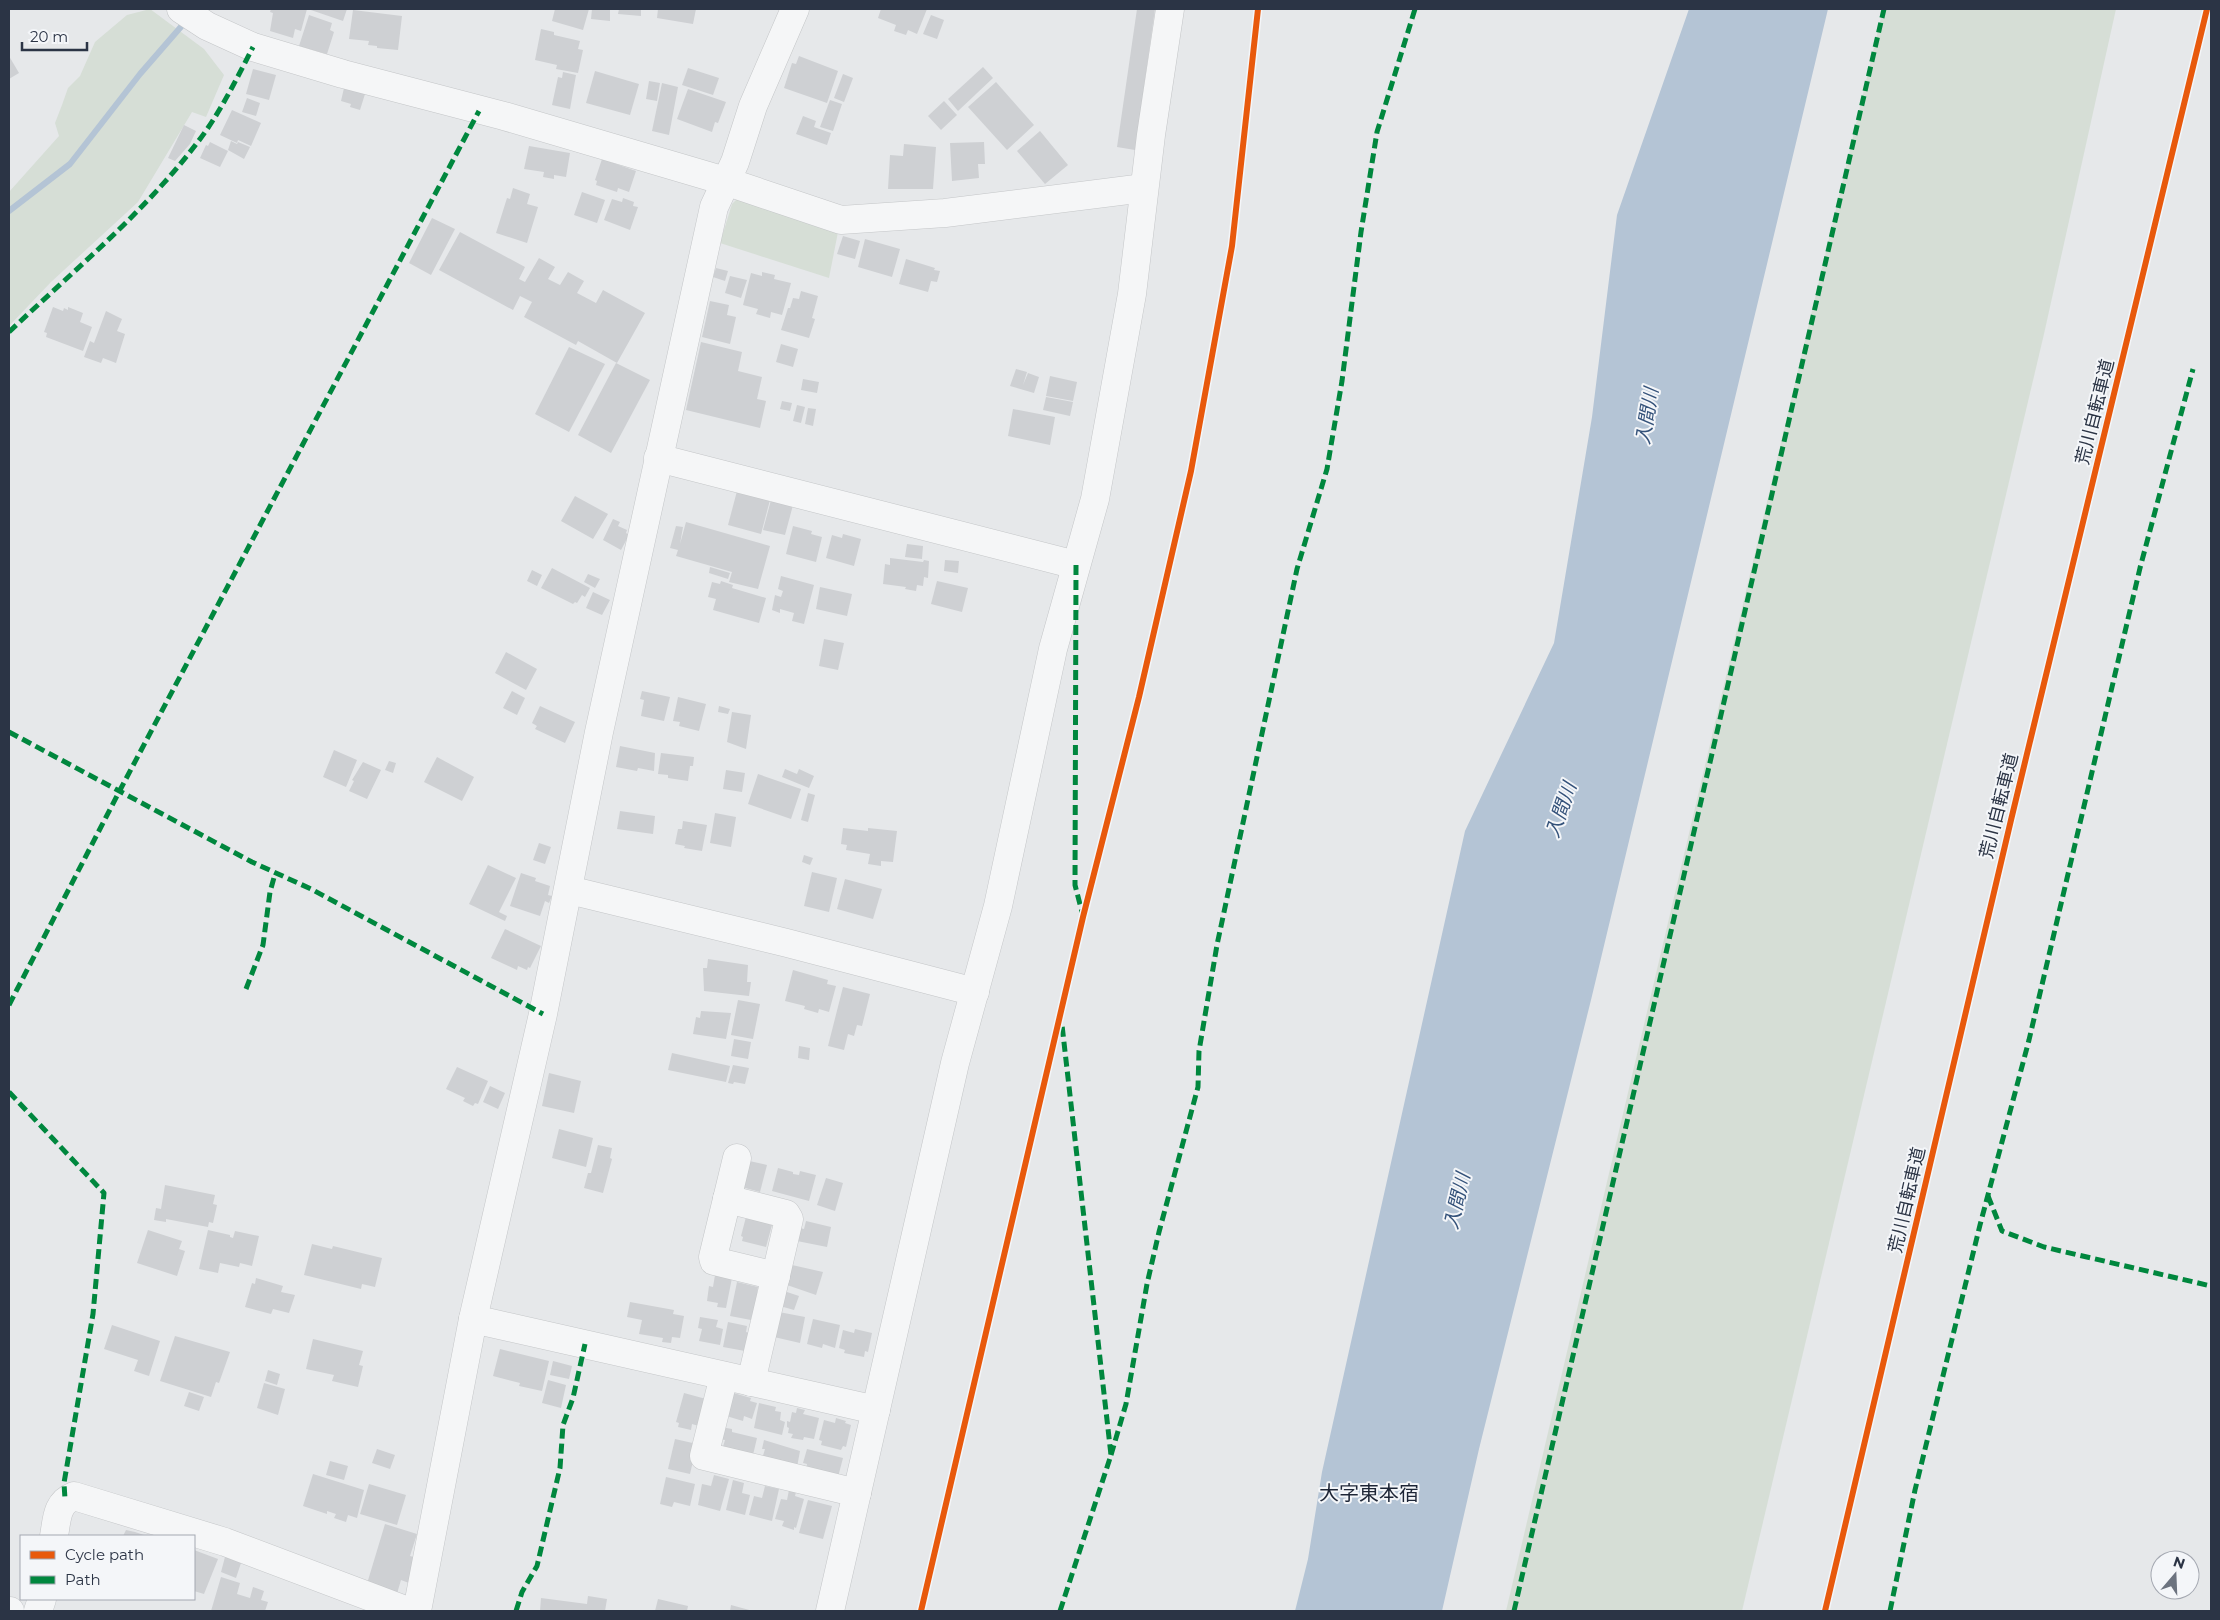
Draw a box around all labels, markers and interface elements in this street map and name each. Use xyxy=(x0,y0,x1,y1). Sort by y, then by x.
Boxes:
scale bar xyxy=(22,20,88,52)
text: 20 m xyxy=(30,27,68,46)
street label: 荒川自転車道 xyxy=(2071,357,2119,467)
water label: 入間川 xyxy=(1631,384,1663,446)
street label: 荒川自転車道 xyxy=(1975,751,2023,861)
water label: 入間川 xyxy=(1541,777,1582,841)
street label: 荒川自転車道 xyxy=(1884,1145,1930,1255)
water label: 入間川 xyxy=(1439,1169,1475,1231)
district label: 大字東本宿 xyxy=(1319,1481,1419,1505)
legend xyxy=(20,1535,195,1600)
text: Cycle path xyxy=(65,1545,144,1564)
north arrow xyxy=(2150,1550,2200,1600)
text: N xyxy=(2171,1552,2188,1573)
text: Path xyxy=(65,1570,101,1589)

